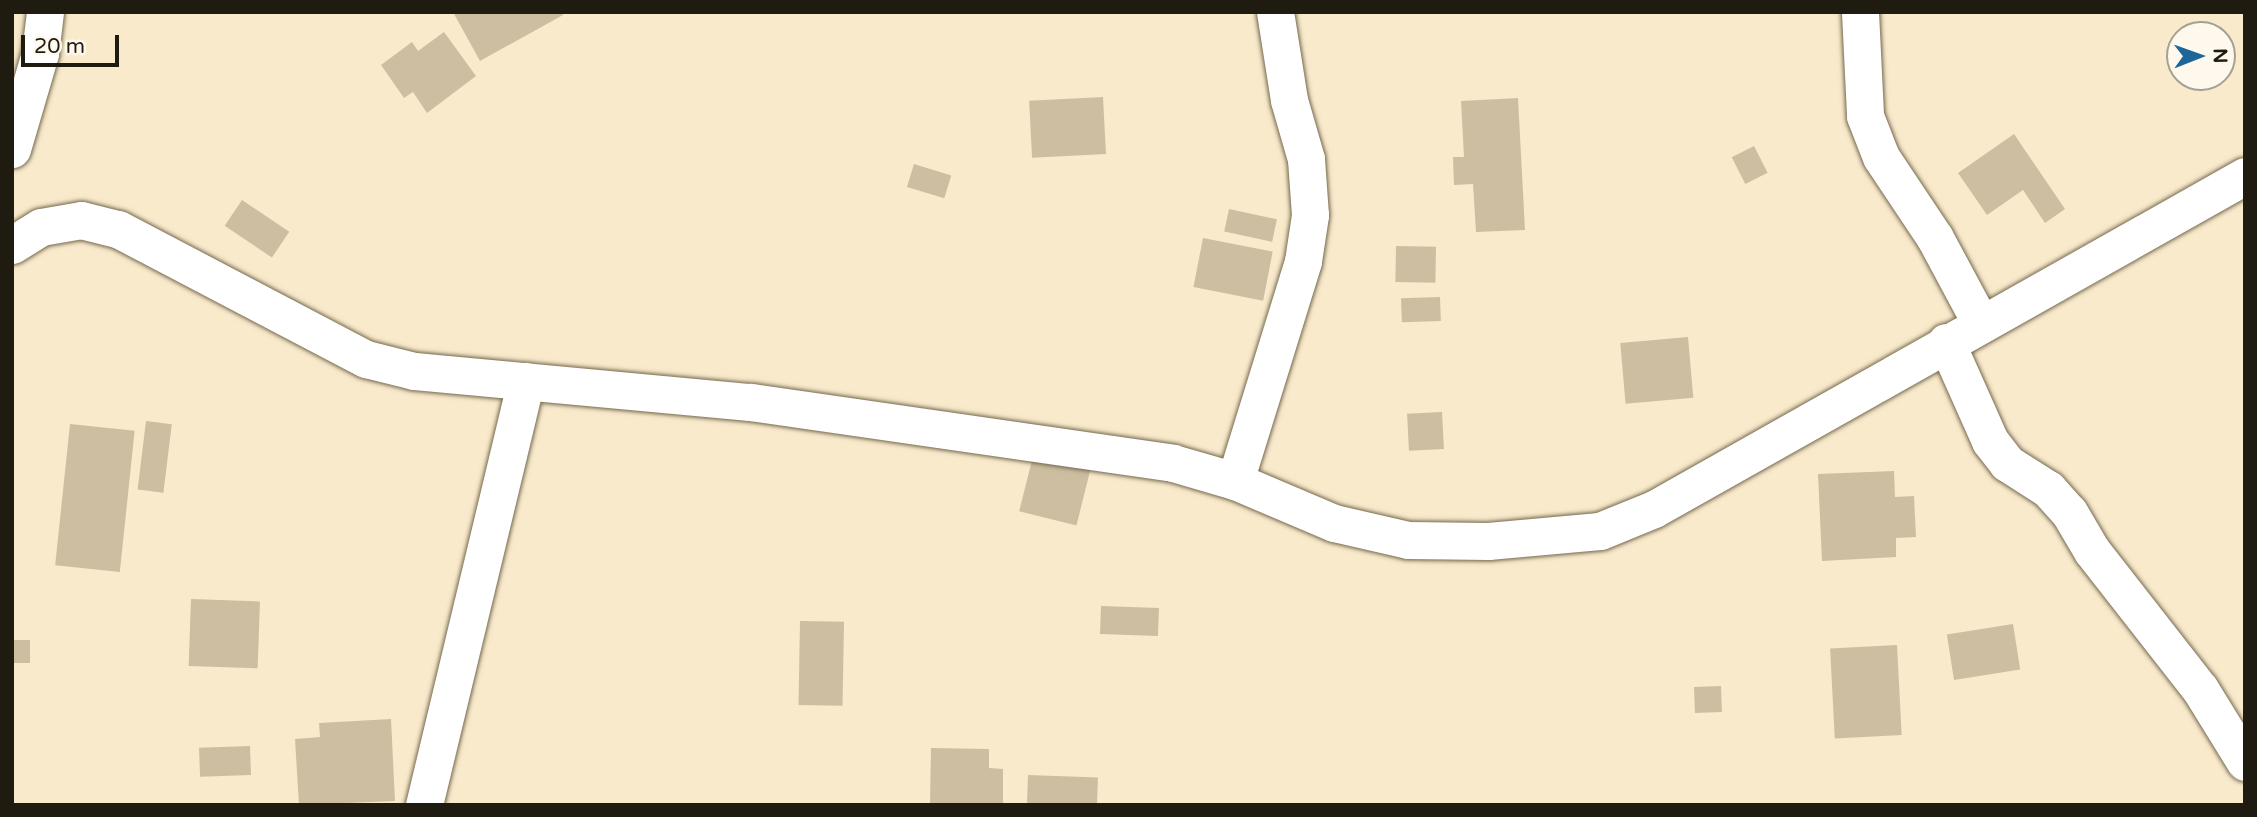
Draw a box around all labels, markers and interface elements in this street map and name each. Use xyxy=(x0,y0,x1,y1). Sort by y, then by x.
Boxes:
scale bar xyxy=(24,21,122,65)
north arrow xyxy=(2166,21,2236,91)
text: 20 m xyxy=(34,34,85,59)
text: N xyxy=(2209,48,2231,63)

